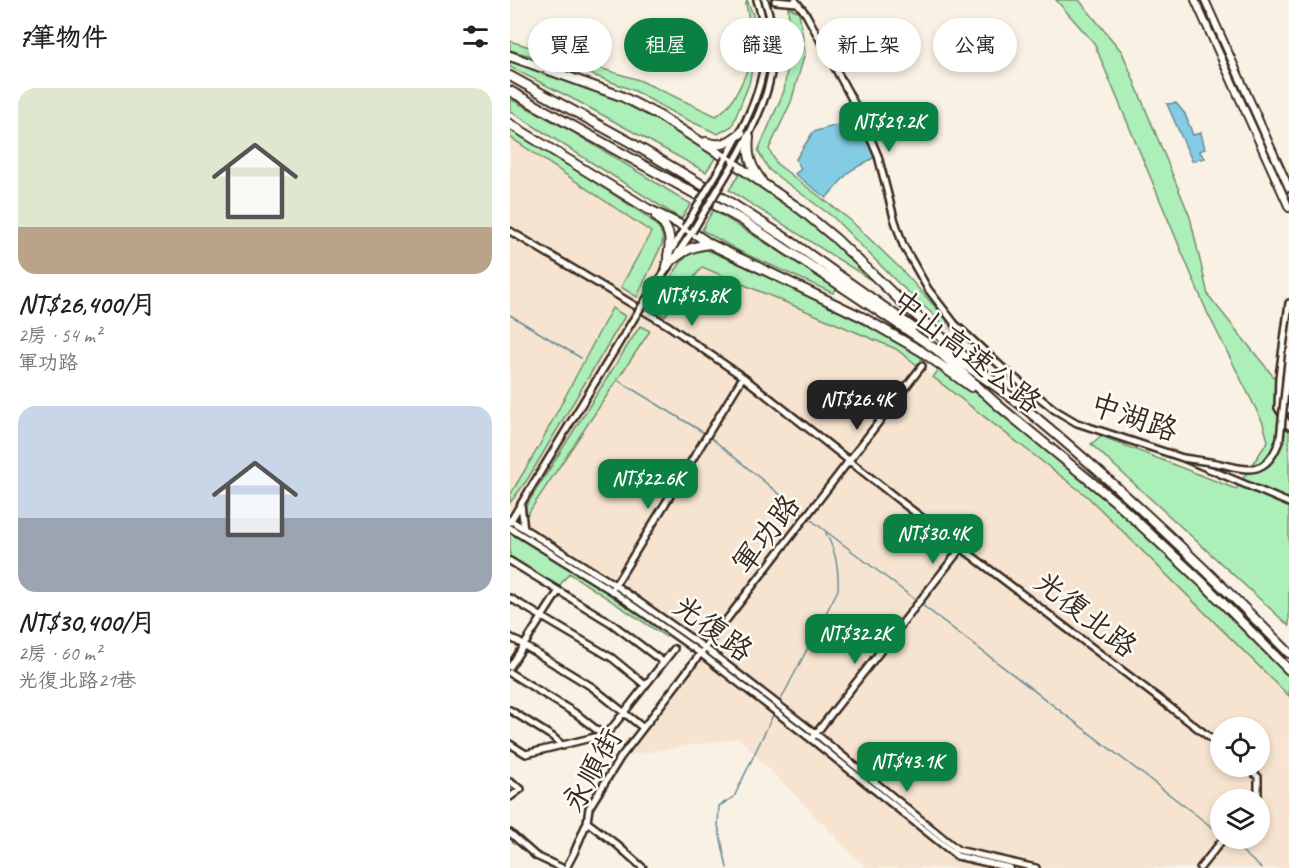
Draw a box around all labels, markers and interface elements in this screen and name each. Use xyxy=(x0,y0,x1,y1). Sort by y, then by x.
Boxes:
chip: 買屋 xyxy=(528,18,612,72)
chip: 租屋 xyxy=(624,18,708,72)
chip: 篩選 xyxy=(720,18,804,72)
chip: 新上架 xyxy=(816,18,921,72)
chip: 公寓 xyxy=(933,18,1017,72)
icon: filters xyxy=(459,20,492,53)
text: 7筆物件 xyxy=(18,21,108,54)
pin: NT$29.2K xyxy=(827,102,951,153)
text: NT$29.2K xyxy=(853,109,925,134)
icon: home xyxy=(201,127,309,235)
pin: NT$45.8K xyxy=(630,276,754,327)
street label: 中山高速公路 xyxy=(884,281,1050,421)
text: NT$45.8K xyxy=(656,283,728,308)
text: NT$26,400/月 xyxy=(18,288,156,321)
text: 2房 · 54 m² xyxy=(18,323,101,348)
text: 軍功路 xyxy=(18,350,78,375)
pin: NT$26.4K xyxy=(795,380,919,431)
street label: 中湖路 xyxy=(1085,384,1183,450)
text: NT$26.4K xyxy=(821,387,893,412)
icon: home xyxy=(201,445,309,553)
pin: NT$22.6K xyxy=(586,459,710,510)
text: NT$22.6K xyxy=(612,466,684,491)
street label: 軍功路 xyxy=(724,487,808,581)
pin: NT$30.4K xyxy=(871,514,995,565)
text: NT$30.4K xyxy=(897,521,969,546)
street label: 光復北路 xyxy=(1027,562,1145,666)
street label: 光復路 xyxy=(665,586,761,670)
text: NT$30,400/月 xyxy=(18,606,156,639)
pin: NT$32.2K xyxy=(793,614,917,665)
text: NT$32.2K xyxy=(819,621,891,646)
text: 2房 · 60 m² xyxy=(18,641,101,666)
text: 光復北路21巷 xyxy=(18,668,136,693)
map controls xyxy=(1210,717,1270,849)
button: locate xyxy=(1210,717,1270,777)
street label: 永順街 xyxy=(554,721,630,819)
pin: NT$43.1K xyxy=(845,742,969,793)
text: NT$43.1K xyxy=(871,749,943,774)
button: layers xyxy=(1210,789,1270,849)

